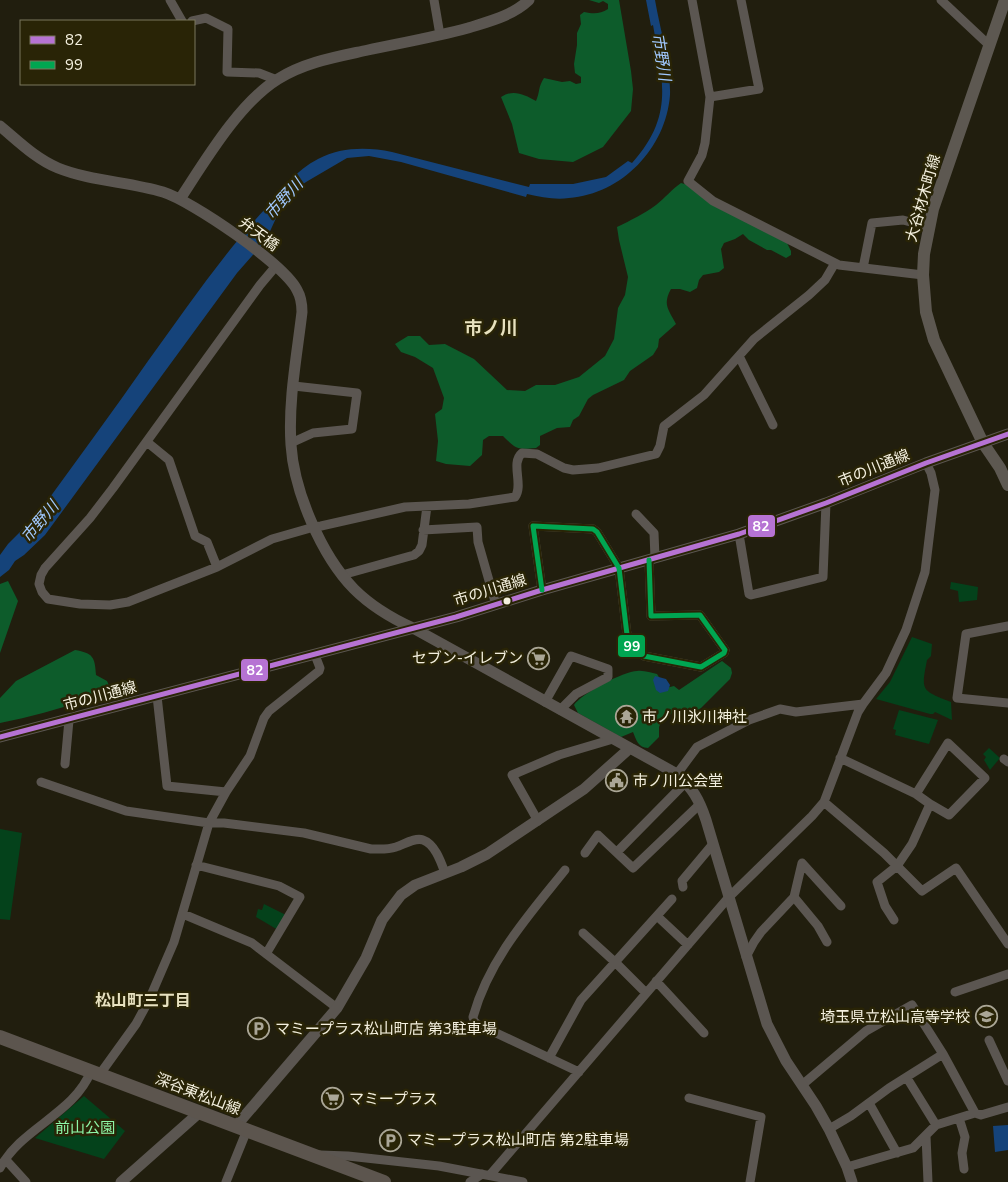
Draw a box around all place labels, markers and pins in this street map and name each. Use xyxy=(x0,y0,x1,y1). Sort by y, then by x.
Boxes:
unlabelled marker xyxy=(502,596,512,606)
supermarket icon: セブン-イレブン xyxy=(527,646,551,670)
place label: セブン-イレブン xyxy=(412,648,523,668)
temple icon: 市ノ川氷川神社 xyxy=(614,705,638,729)
place label: 市ノ川氷川神社 xyxy=(642,707,747,727)
public building icon: 市ノ川公会堂 xyxy=(605,769,629,793)
place label: 市ノ川公会堂 xyxy=(633,771,723,791)
school or university icon: 埼玉県立松山高等学校 xyxy=(974,1005,998,1029)
place label: 埼玉県立松山高等学校 xyxy=(820,1007,970,1027)
parking icon: マミープラス松山町店 第3駐車場 xyxy=(247,1017,271,1041)
place label: マミープラス松山町店 第3駐車場 xyxy=(275,1019,497,1039)
supermarket icon: マミープラス xyxy=(321,1087,345,1111)
place label: マミープラス xyxy=(349,1089,438,1109)
parking icon: マミープラス松山町店 第2駐車場 xyxy=(379,1128,403,1152)
place label: マミープラス松山町店 第2駐車場 xyxy=(407,1130,629,1150)

